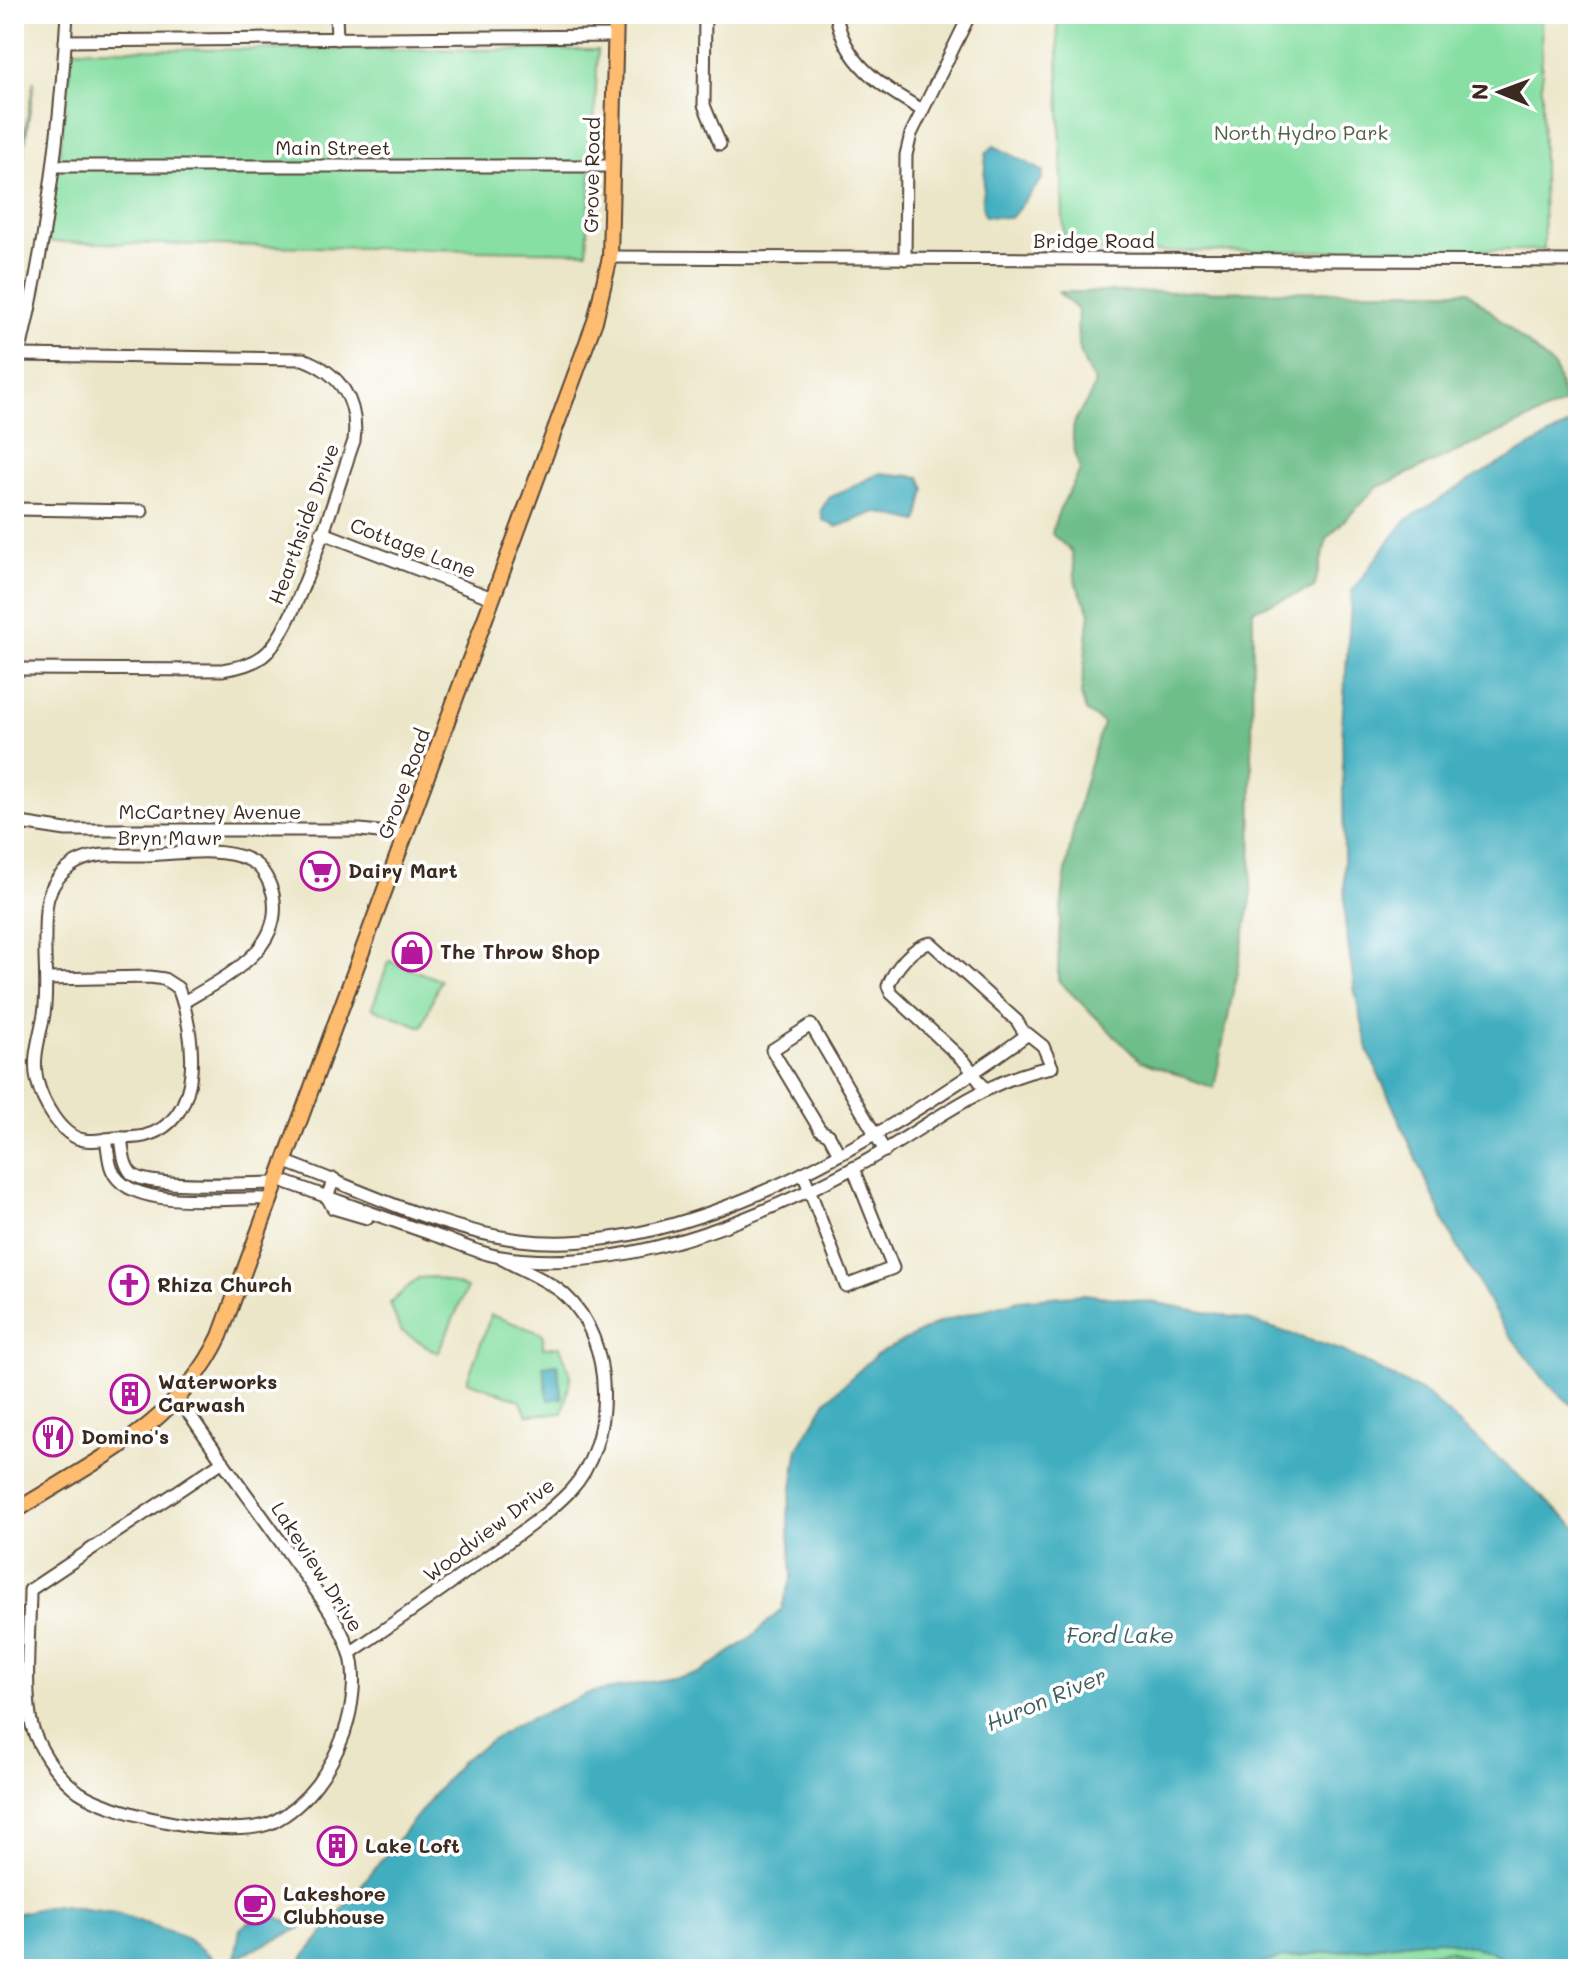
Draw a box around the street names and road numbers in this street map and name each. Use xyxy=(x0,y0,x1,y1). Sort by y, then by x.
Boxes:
street label: Grove Road xyxy=(577,117,605,233)
street label: Main Street xyxy=(275,134,391,160)
street label: Bridge Road xyxy=(1033,227,1155,253)
street label: Hearthside Drive xyxy=(262,440,344,608)
street label: Cottage Lane xyxy=(347,511,480,583)
street label: Grove Road xyxy=(371,725,435,843)
street label: McCartney Avenue xyxy=(119,798,301,824)
street label: Bryn Mawr xyxy=(118,824,222,850)
street label: Woodview Drive xyxy=(418,1471,559,1587)
street label: Lakeview Drive xyxy=(266,1497,370,1636)

